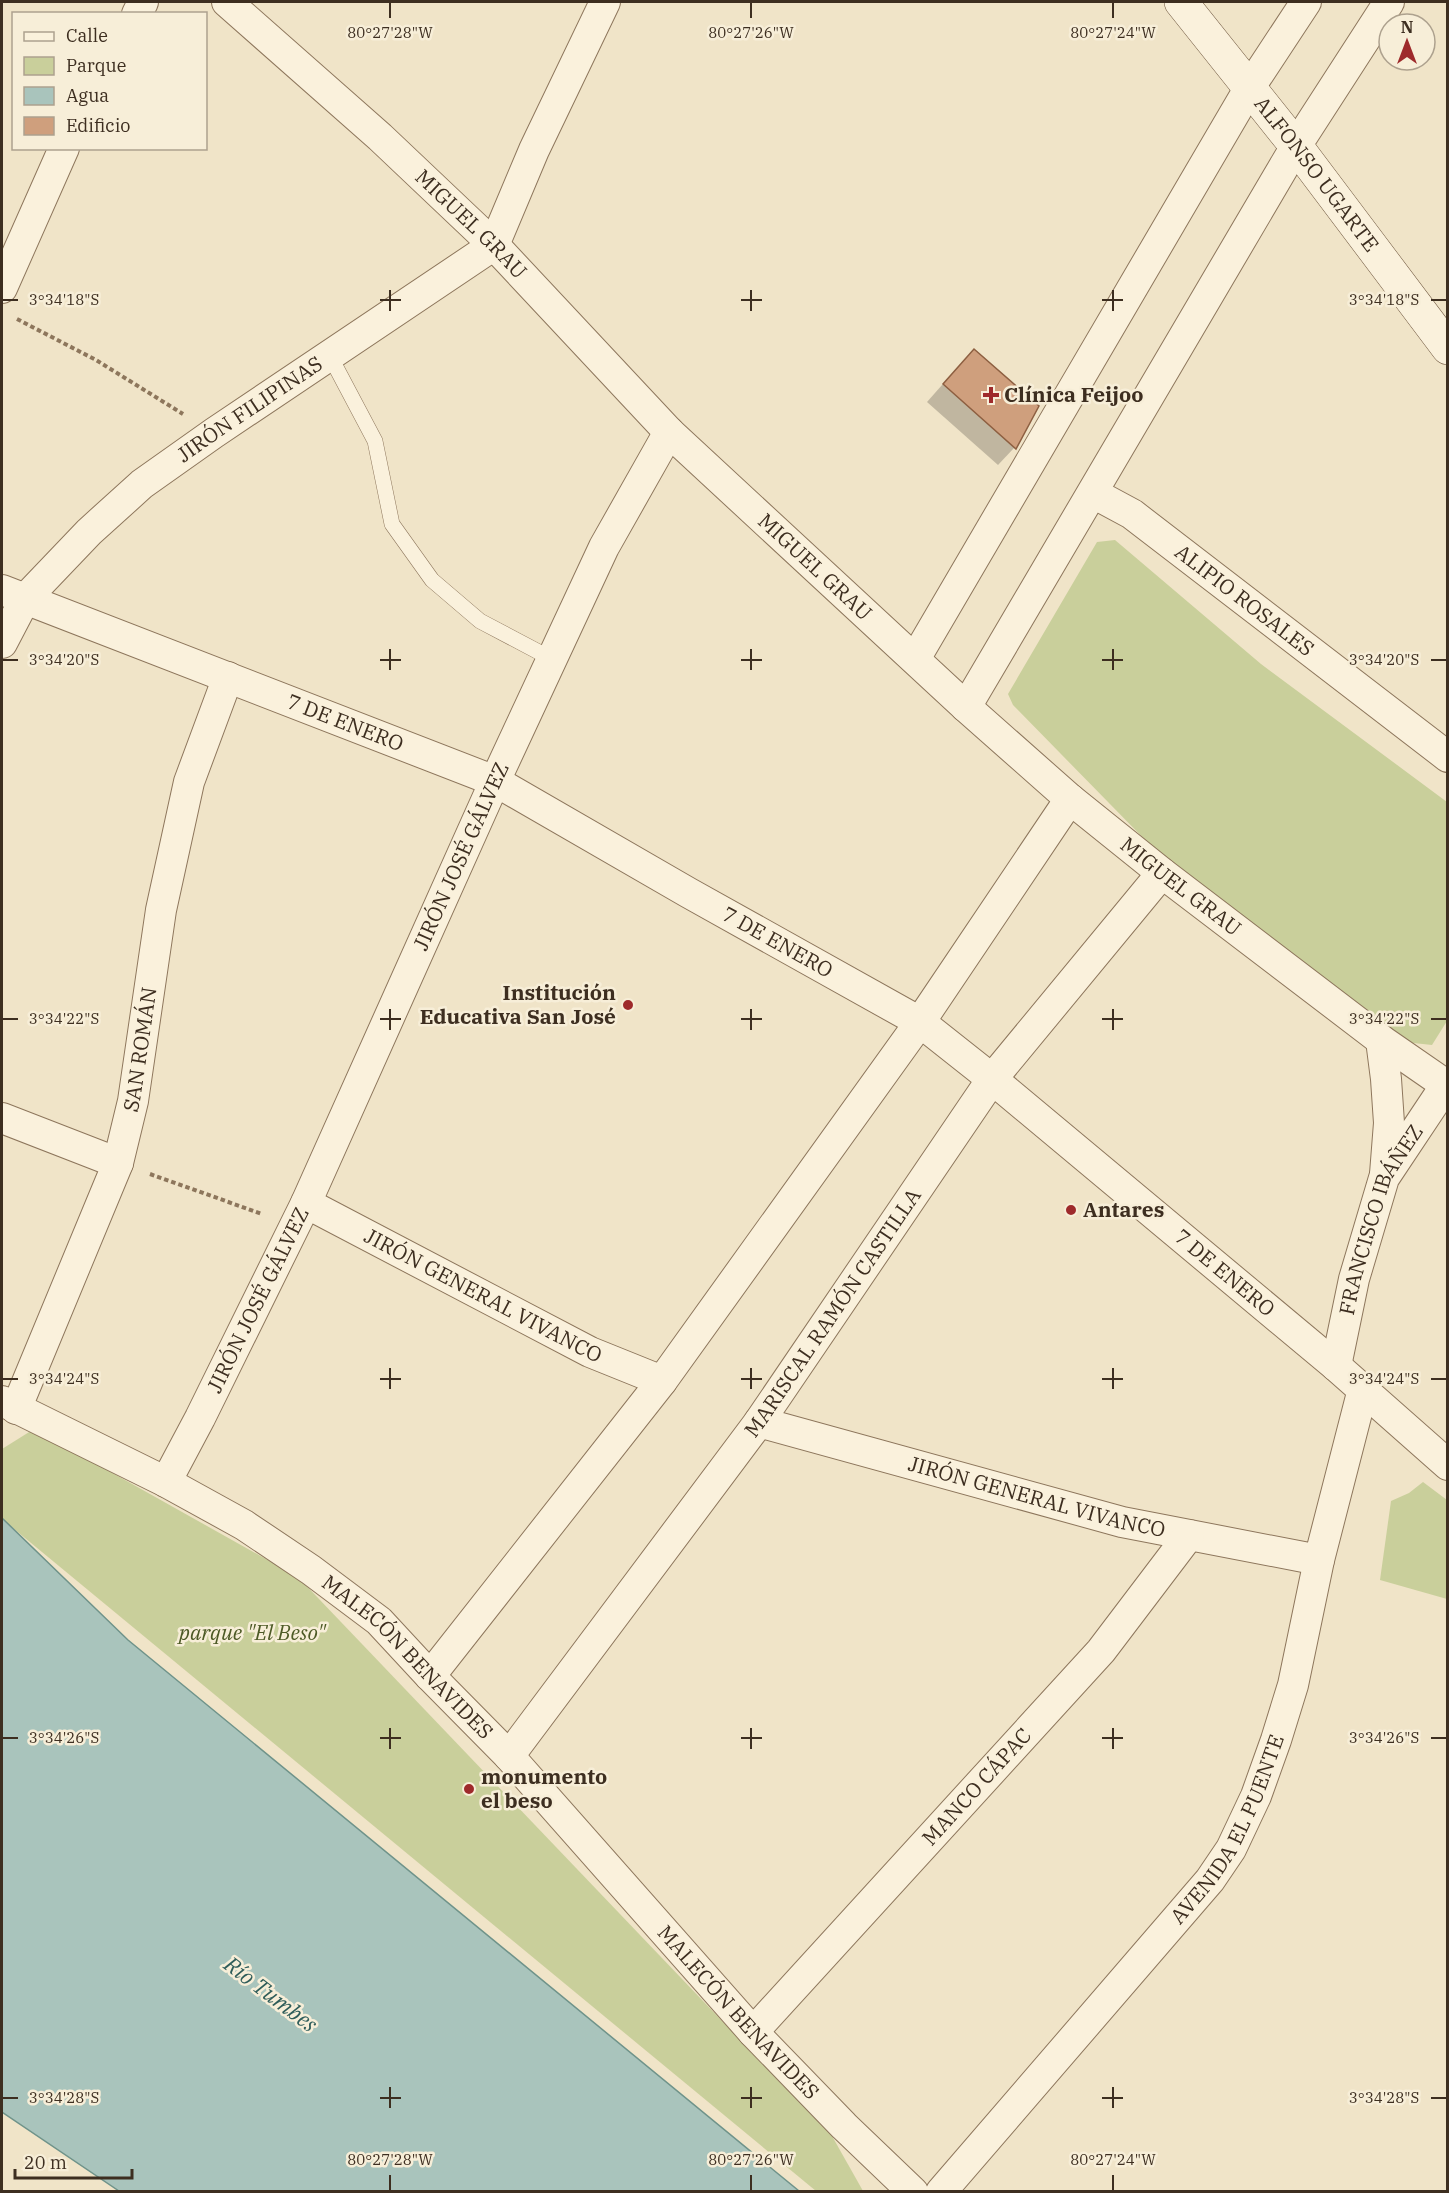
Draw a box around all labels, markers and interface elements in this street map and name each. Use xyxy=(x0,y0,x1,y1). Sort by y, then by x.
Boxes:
legend xyxy=(12,12,207,150)
north arrow xyxy=(1377,12,1437,72)
text: N xyxy=(1401,17,1413,37)
text: 80°27'28"W xyxy=(347,23,433,42)
text: 80°27'26"W xyxy=(708,23,794,42)
text: 80°27'24"W xyxy=(1070,23,1156,42)
text: Calle xyxy=(66,24,108,47)
text: Parque xyxy=(66,54,126,77)
text: Agua xyxy=(66,84,109,107)
street label: ALFONSO UGARTE xyxy=(1249,90,1386,257)
text: Edificio xyxy=(66,114,130,137)
street label: MIGUEL GRAU xyxy=(410,163,534,284)
text: 3°34'18"S xyxy=(29,290,99,309)
text: 3°34'18"S xyxy=(1349,290,1419,309)
street label: JIRÓN FILIPINAS xyxy=(171,349,328,468)
place label: Clínica Feijoo xyxy=(1004,380,1144,408)
marker: Clínica Feijoo xyxy=(982,386,1000,404)
street label: MIGUEL GRAU xyxy=(753,507,879,626)
street label: ALIPIO ROSALES xyxy=(1170,537,1320,662)
text: 3°34'20"S xyxy=(29,650,99,669)
text: 3°34'20"S xyxy=(1349,650,1419,669)
street label: 7 DE ENERO xyxy=(283,687,408,757)
street label: JIRÓN JOSÉ GÁLVEZ xyxy=(406,757,515,955)
street label: MIGUEL GRAU xyxy=(1115,830,1247,942)
street label: 7 DE ENERO xyxy=(717,899,838,984)
place label: Institución Educativa San José xyxy=(420,978,616,1030)
street label: SAN ROMÁN xyxy=(116,985,163,1115)
marker: Institución Educativa San José xyxy=(621,998,635,1012)
text: 3°34'22"S xyxy=(29,1009,99,1028)
text: 3°34'22"S xyxy=(1349,1009,1419,1028)
street label: FRANCISCO IBÁÑEZ xyxy=(1332,1119,1429,1317)
street label: MARISCAL RAMÓN CASTILLA xyxy=(738,1182,927,1442)
place label: Antares xyxy=(1083,1195,1164,1223)
street label: JIRÓN JOSÉ GÁLVEZ xyxy=(200,1202,315,1397)
marker: Antares xyxy=(1064,1203,1078,1217)
street label: JIRÓN GENERAL VIVANCO xyxy=(360,1221,606,1368)
street label: 7 DE ENERO xyxy=(1169,1222,1281,1322)
text: 3°34'24"S xyxy=(29,1369,99,1388)
text: 3°34'24"S xyxy=(1349,1369,1419,1388)
street label: JIRÓN GENERAL VIVANCO xyxy=(906,1449,1168,1543)
street label: MALECÓN BENAVIDES xyxy=(317,1568,500,1745)
park label: parque "El Beso" xyxy=(177,1618,327,1646)
street label: MANCO CÁPAC xyxy=(915,1721,1037,1851)
text: 3°34'26"S xyxy=(29,1728,99,1747)
text: 3°34'26"S xyxy=(1349,1728,1419,1747)
street label: AVENIDA EL PUENTE xyxy=(1163,1731,1290,1929)
place label: monumento el beso xyxy=(481,1762,607,1814)
marker: monumento el beso xyxy=(462,1782,476,1796)
street label: MALECÓN BENAVIDES xyxy=(652,1919,826,2105)
water label: Río Tumbes xyxy=(218,1949,324,2039)
text: 3°34'28"S xyxy=(29,2088,99,2107)
text: 3°34'28"S xyxy=(1349,2088,1419,2107)
scale bar xyxy=(15,2142,132,2180)
text: 80°27'28"W xyxy=(347,2150,433,2169)
text: 80°27'26"W xyxy=(708,2150,794,2169)
text: 80°27'24"W xyxy=(1070,2150,1156,2169)
text: 20 m xyxy=(24,2151,67,2174)

